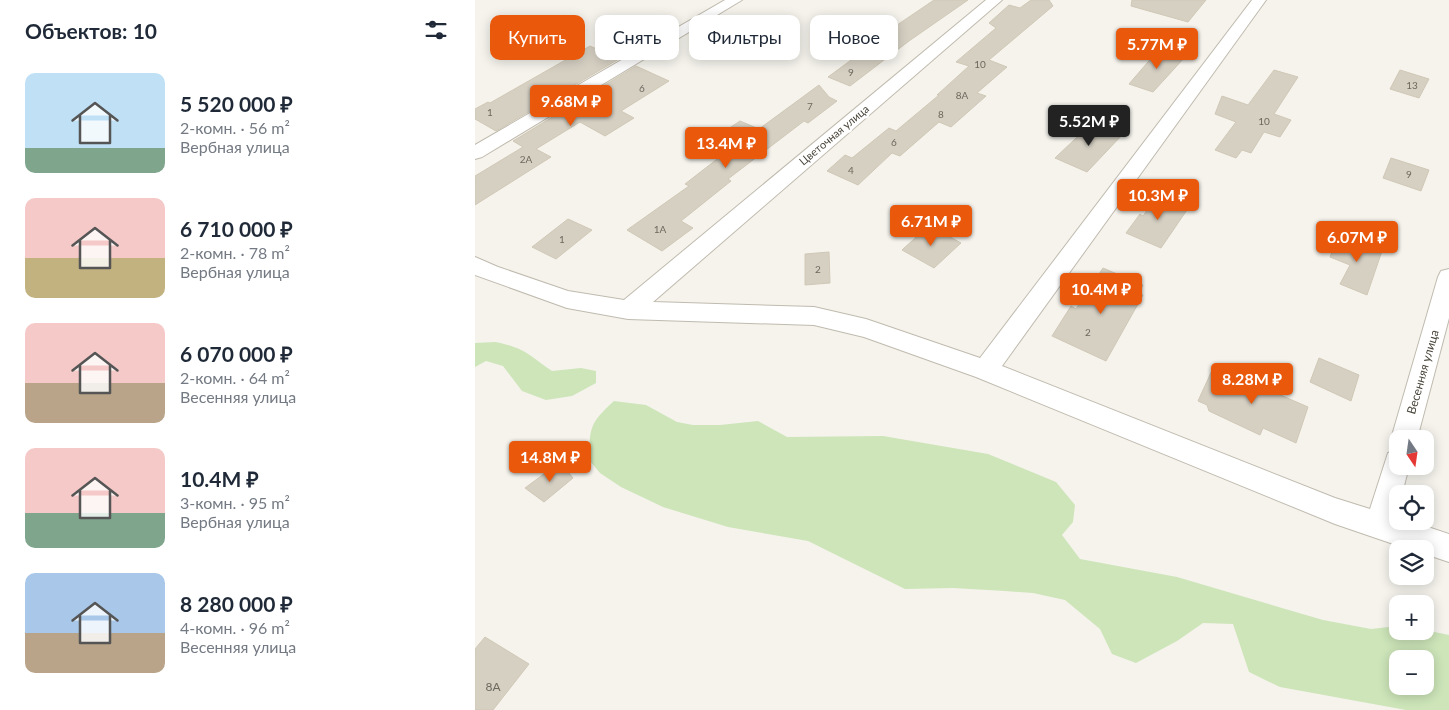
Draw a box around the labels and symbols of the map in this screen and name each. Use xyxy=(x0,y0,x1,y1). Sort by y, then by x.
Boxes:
pin: 5.77M ₽ xyxy=(1111,28,1203,70)
house number: 10 xyxy=(974,58,986,70)
house number: 9 xyxy=(848,66,854,78)
house number: 13 xyxy=(1406,79,1418,91)
house number: 6 xyxy=(639,82,645,94)
pin: 9.68M ₽ xyxy=(525,84,617,127)
house number: 8А xyxy=(956,89,969,101)
house number: 7 xyxy=(807,100,813,112)
street label: Цветочная улица xyxy=(796,102,871,168)
pin: 5.52M ₽ xyxy=(1043,104,1135,147)
house number: 1 xyxy=(487,106,493,118)
house number: 8 xyxy=(938,108,944,120)
house number: 10 xyxy=(1258,115,1270,127)
pin: 13.4M ₽ xyxy=(680,126,772,169)
house number: 6 xyxy=(891,136,897,148)
house number: 2А xyxy=(520,153,533,165)
house number: 4 xyxy=(848,164,854,176)
house number: 9 xyxy=(1406,168,1412,180)
pin: 10.3M ₽ xyxy=(1112,178,1204,221)
pin: 6.71M ₽ xyxy=(885,204,977,247)
pin: 6.07M ₽ xyxy=(1311,220,1403,263)
house number: 1А xyxy=(654,223,667,235)
house number: 1 xyxy=(559,233,565,245)
house number: 2 xyxy=(815,263,821,275)
pin: 10.4M ₽ xyxy=(1055,272,1147,315)
house number: 2 xyxy=(1085,326,1091,338)
street label: Весенняя улица xyxy=(1403,328,1442,416)
pin: 8.28M ₽ xyxy=(1206,362,1298,405)
north arrow xyxy=(1389,430,1434,475)
pin: 14.8M ₽ xyxy=(504,440,596,483)
house number: 8А xyxy=(485,679,501,694)

